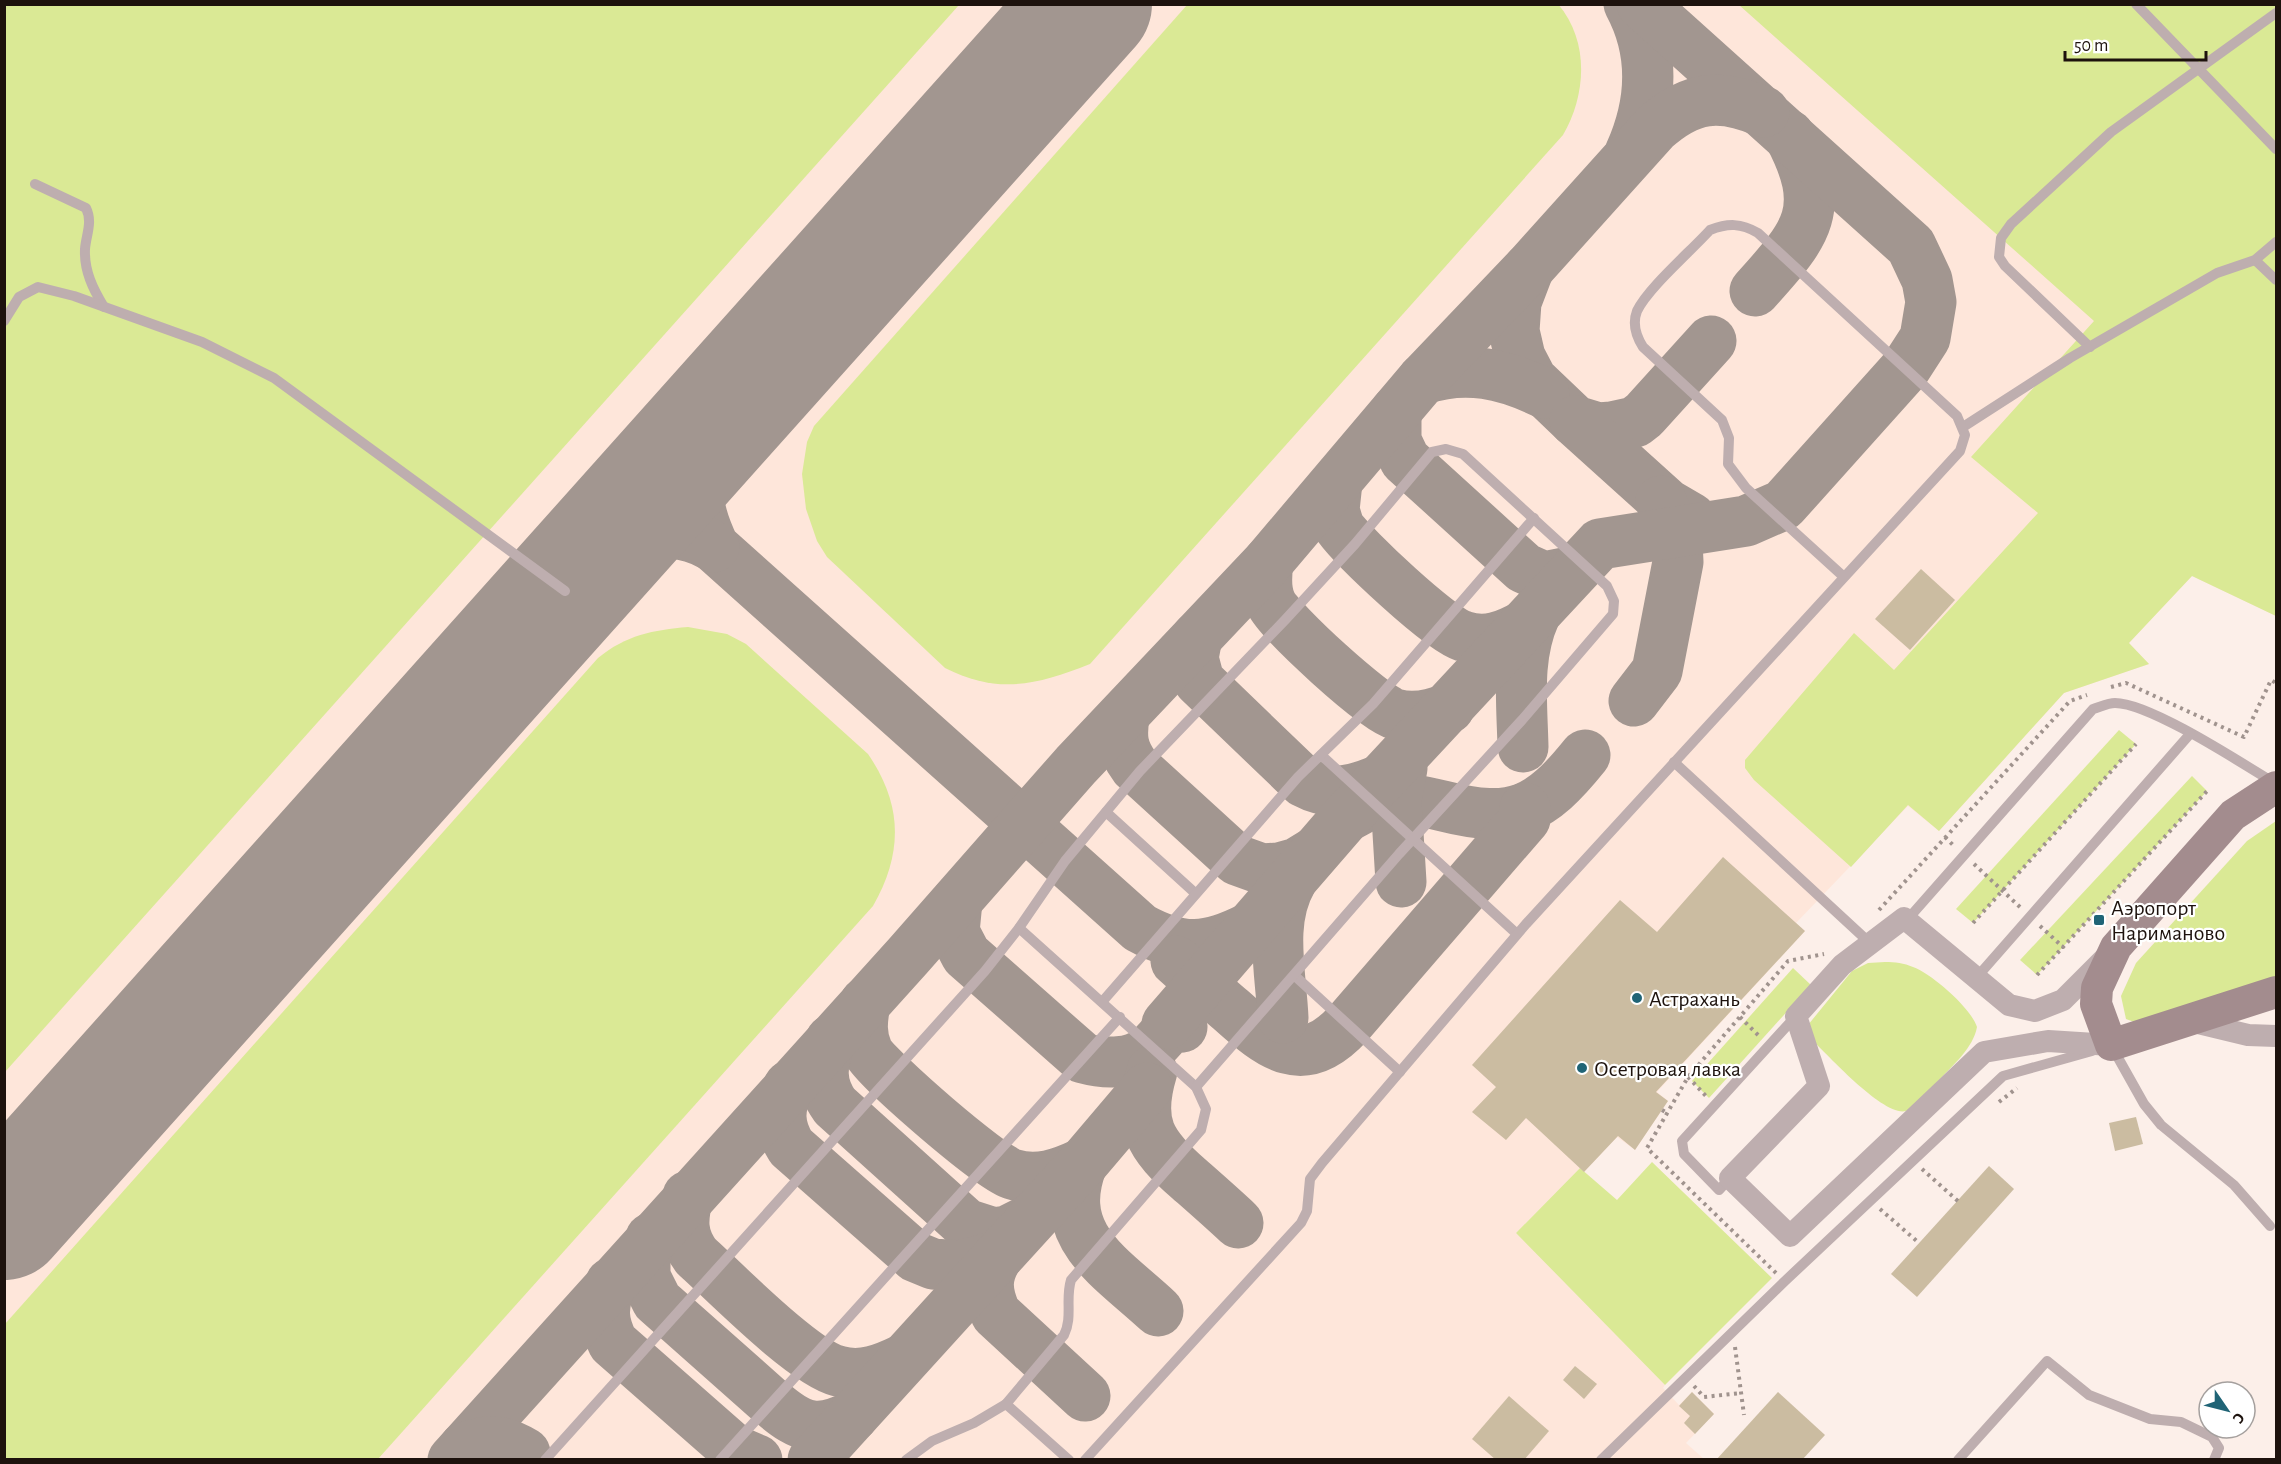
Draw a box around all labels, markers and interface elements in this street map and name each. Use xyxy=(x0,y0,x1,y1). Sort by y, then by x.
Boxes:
scale bar xyxy=(2065,24,2206,62)
text: 50 m xyxy=(2074,37,2108,55)
place label: Аэропорт Нариманово xyxy=(2111,897,2225,944)
marker: Аэропорт Нариманово xyxy=(2092,913,2106,927)
place label: Астрахань xyxy=(1649,988,1740,1010)
marker: Астрахань xyxy=(1630,991,1644,1005)
place label: Осетровая лавка xyxy=(1594,1058,1741,1080)
marker: Осетровая лавка xyxy=(1575,1061,1589,1075)
north arrow xyxy=(2197,1380,2257,1440)
text: С xyxy=(2229,1410,2248,1426)

